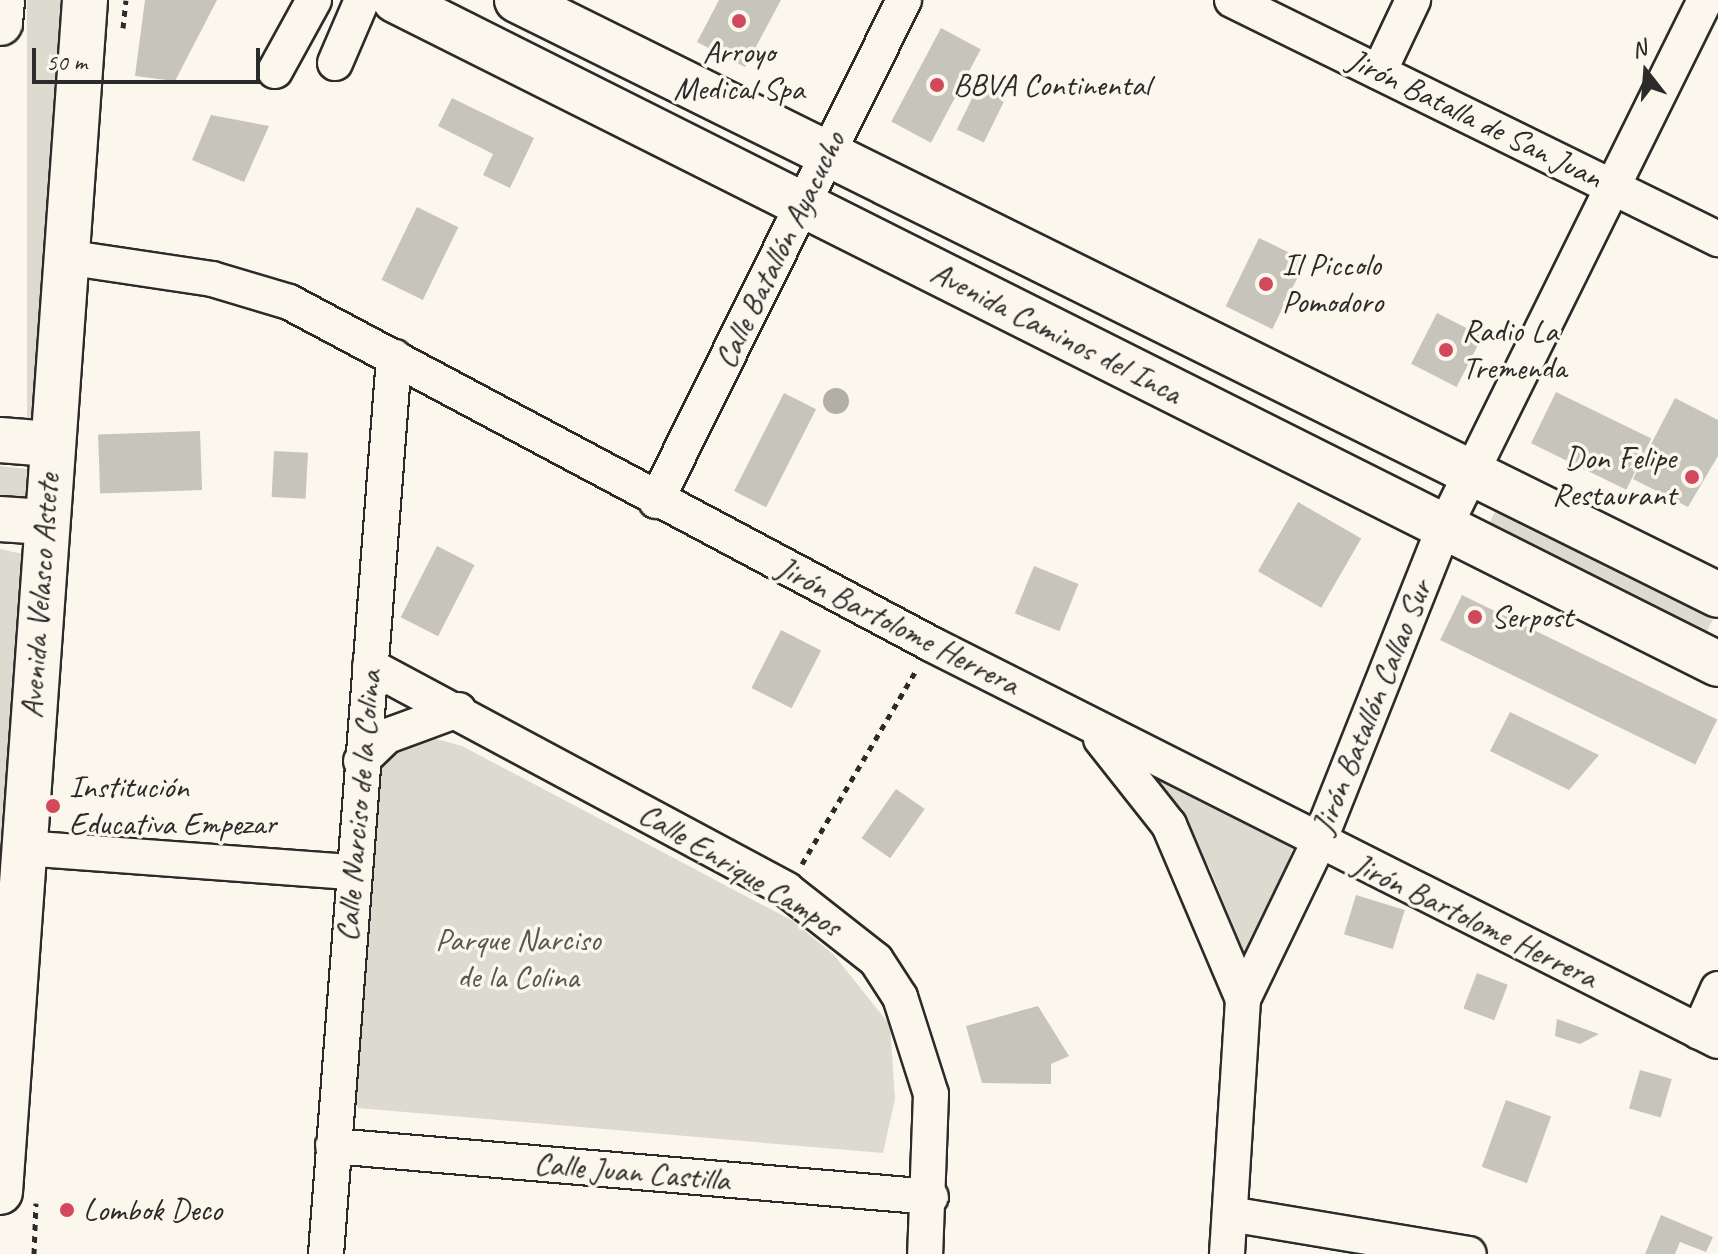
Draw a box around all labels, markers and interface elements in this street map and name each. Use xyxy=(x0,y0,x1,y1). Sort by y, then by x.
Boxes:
marker: Arroyo Medical Spa xyxy=(730,12,748,30)
scale bar xyxy=(36,32,264,82)
north arrow xyxy=(1606,32,1686,112)
place label: Arroyo Medical Spa xyxy=(673,34,805,109)
text: N xyxy=(1628,34,1650,64)
street label: Jirón Batalla de San Juan xyxy=(1342,41,1608,197)
text: 50 m xyxy=(46,47,87,77)
place label: BBVA Continental xyxy=(953,66,1150,104)
marker: BBVA Continental xyxy=(928,76,946,94)
street label: Calle Batallón Ayacucho xyxy=(706,126,854,374)
place label: Il Piccolo Pomodoro xyxy=(1282,247,1383,322)
street label: Avenida Caminos del Inca xyxy=(924,253,1188,413)
marker: Il Piccolo Pomodoro xyxy=(1257,275,1275,293)
place label: Radio La Tremenda xyxy=(1462,313,1566,388)
marker: Radio La Tremenda xyxy=(1437,341,1455,359)
place label: Don Felipe Restaurant xyxy=(1552,440,1676,515)
marker: Don Felipe Restaurant xyxy=(1683,468,1701,486)
street label: Avenida Velasco Astete xyxy=(12,472,68,720)
street label: Jirón Bartolome Herrera xyxy=(772,549,1024,703)
street label: Jirón Batallón Callao Sur xyxy=(1304,575,1440,839)
place label: Serpost xyxy=(1491,598,1573,636)
marker: Serpost xyxy=(1466,608,1484,626)
street label: Calle Narciso de la Colina xyxy=(328,668,390,944)
place label: Institución Educativa Empezar xyxy=(69,769,274,844)
street label: Calle Enrique Campos xyxy=(631,794,849,946)
marker: Institución Educativa Empezar xyxy=(44,797,62,815)
street label: Jirón Bartolome Herrera xyxy=(1348,846,1602,996)
park label: Parque Narciso de la Colina xyxy=(435,922,601,997)
street label: Calle Juan Castilla xyxy=(533,1144,731,1200)
place label: Lombok Deco xyxy=(83,1191,222,1229)
marker: Lombok Deco xyxy=(58,1201,76,1219)

